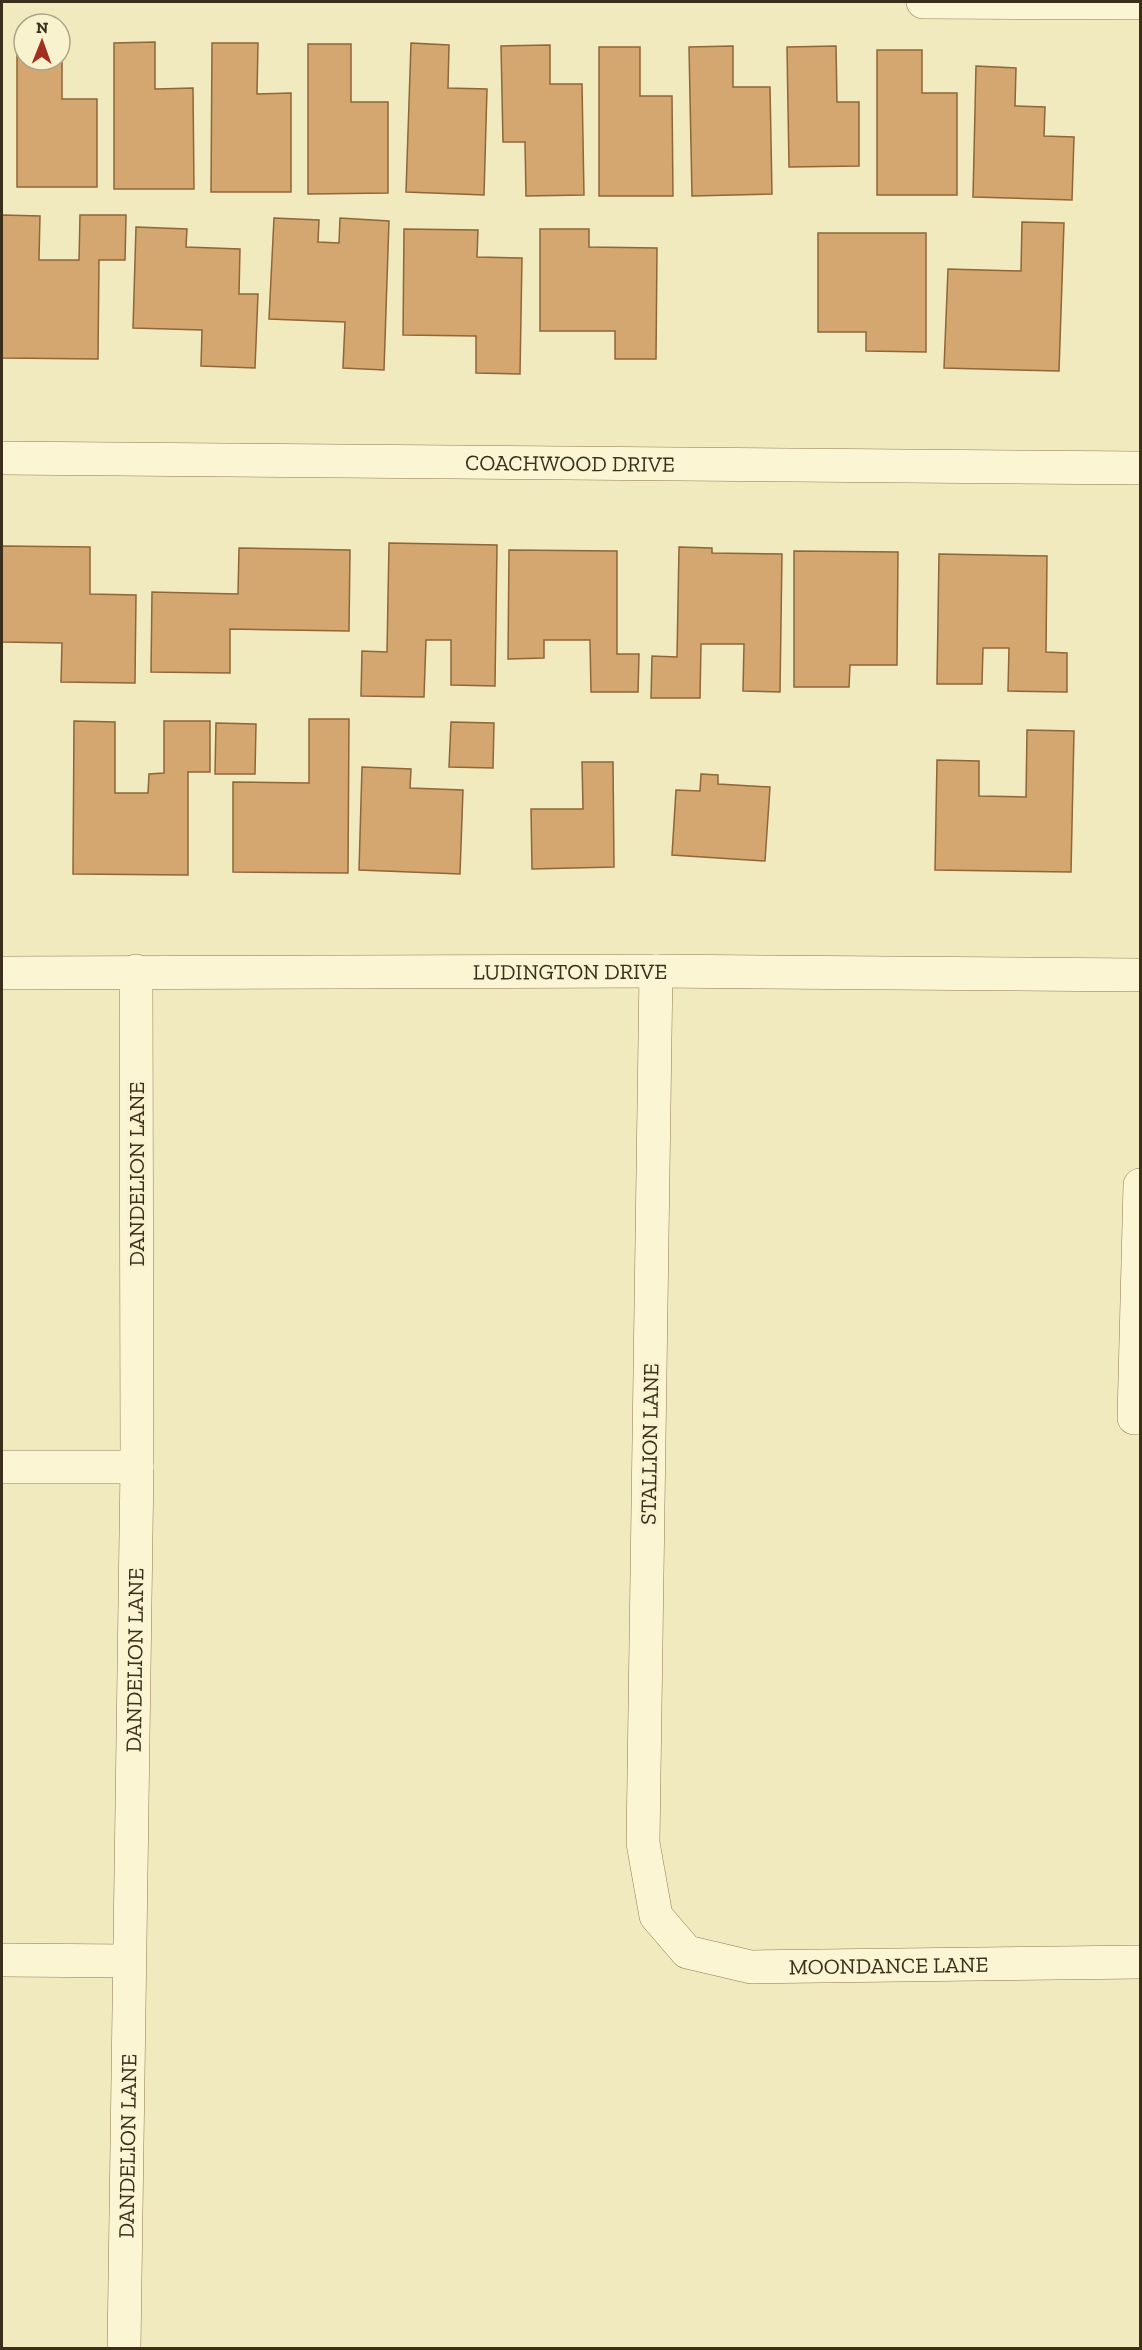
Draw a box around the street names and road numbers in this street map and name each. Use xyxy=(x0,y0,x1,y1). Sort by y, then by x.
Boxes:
street label: COACHWOOD DRIVE xyxy=(465,449,675,478)
street label: LUDINGTON DRIVE xyxy=(473,958,667,986)
street label: DANDELION LANE xyxy=(123,1082,150,1266)
street label: STALLION LANE xyxy=(635,1363,664,1525)
street label: DANDELION LANE xyxy=(120,1567,150,1753)
street label: MOONDANCE LANE xyxy=(788,1951,989,1981)
street label: DANDELION LANE xyxy=(113,2053,142,2239)

